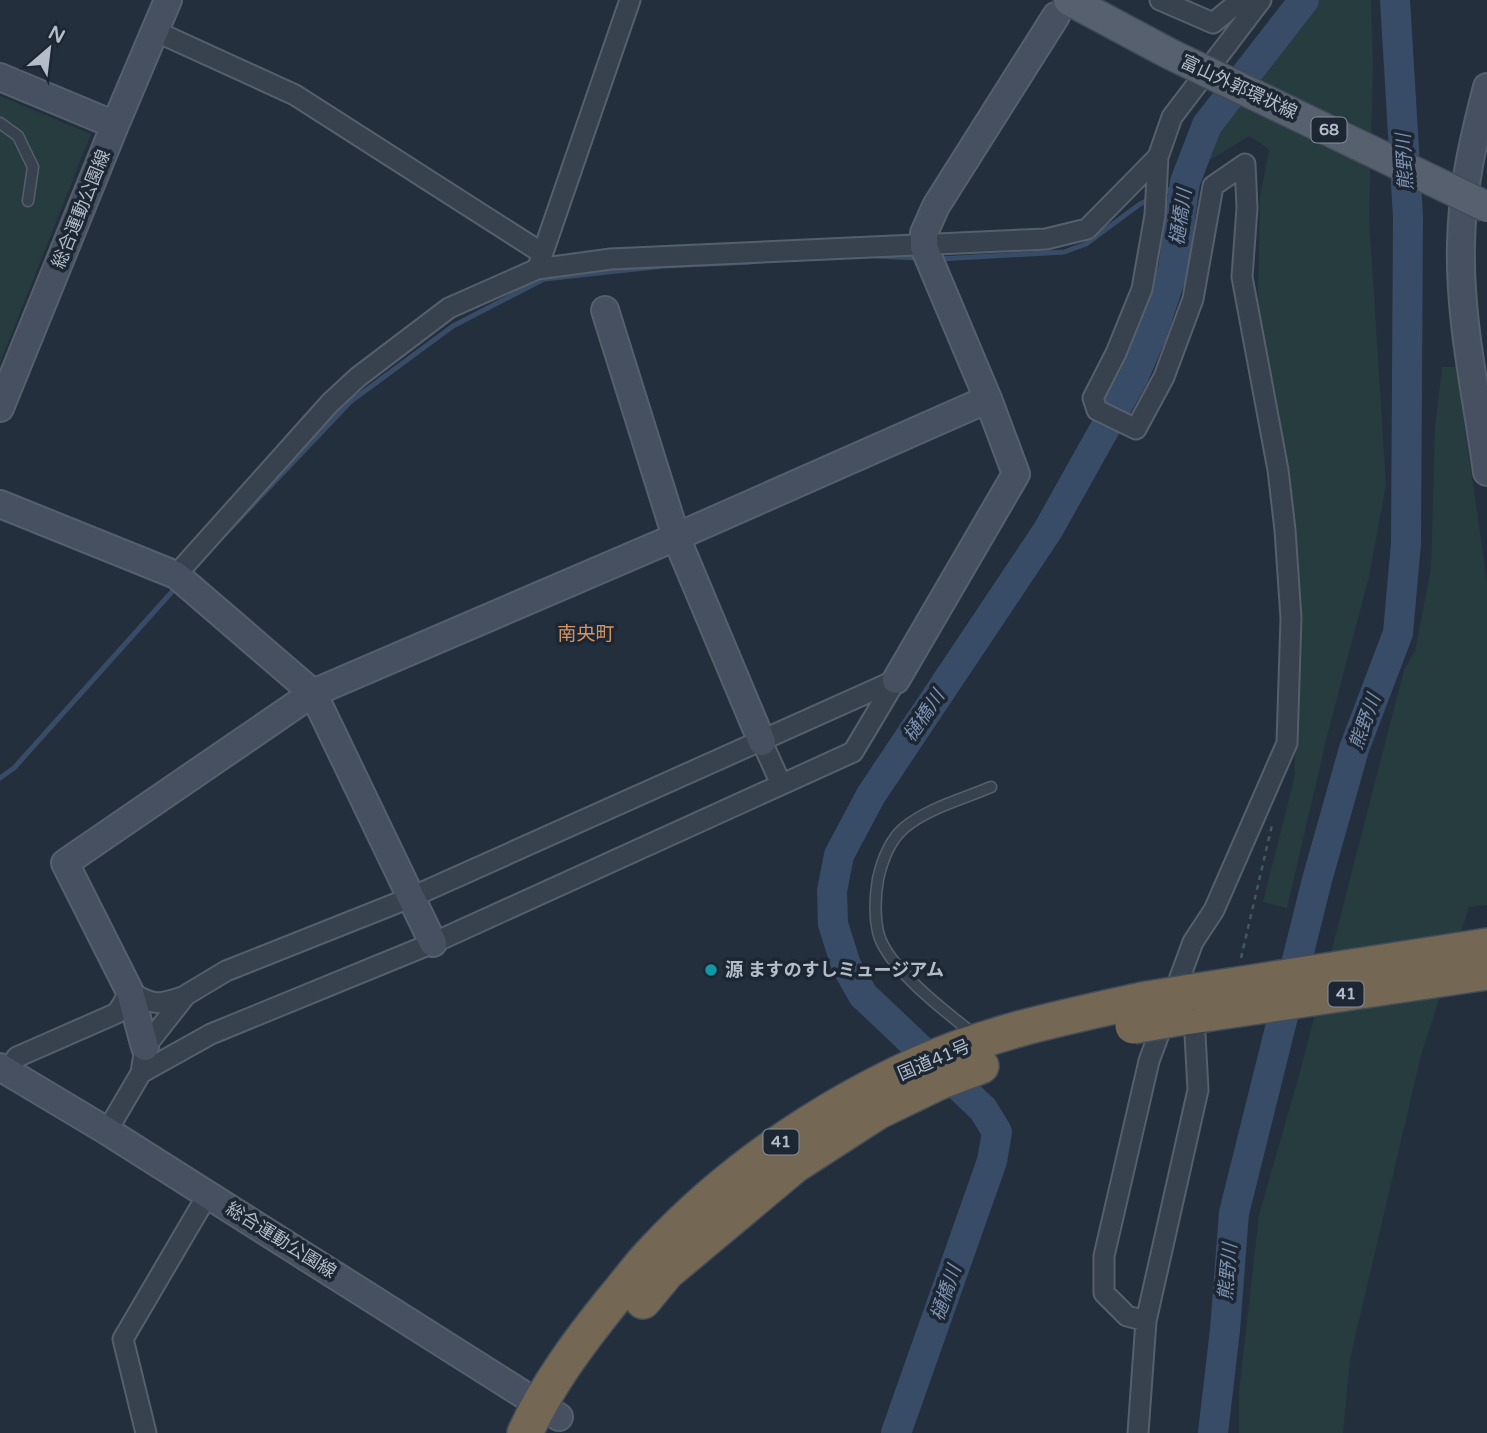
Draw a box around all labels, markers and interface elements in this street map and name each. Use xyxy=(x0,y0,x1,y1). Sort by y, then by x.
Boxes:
north arrow xyxy=(14,14,84,84)
text: N xyxy=(45,22,68,48)
street label: 富山外郭環状線 xyxy=(1177,50,1301,124)
road number: 68 xyxy=(1312,118,1346,142)
water label: 熊野川 xyxy=(1392,131,1417,191)
street label: 総合運動公園線 xyxy=(47,146,115,272)
water label: 樋橋川 xyxy=(1166,185,1196,247)
district label: 南央町 xyxy=(557,623,615,645)
water label: 樋橋川 xyxy=(899,685,950,746)
water label: 熊野川 xyxy=(1345,690,1386,753)
place label: 源 ますのすしミュージアム xyxy=(725,959,944,981)
marker: 源 ますのすしミュージアム xyxy=(703,962,719,978)
road number: 41 xyxy=(1328,982,1364,1006)
street label: 国道41号 xyxy=(894,1035,974,1085)
road number: 41 xyxy=(764,1130,798,1154)
street label: 総合運動公園線 xyxy=(222,1197,340,1283)
water label: 熊野川 xyxy=(1215,1241,1242,1301)
water label: 樋橋川 xyxy=(926,1261,966,1324)

